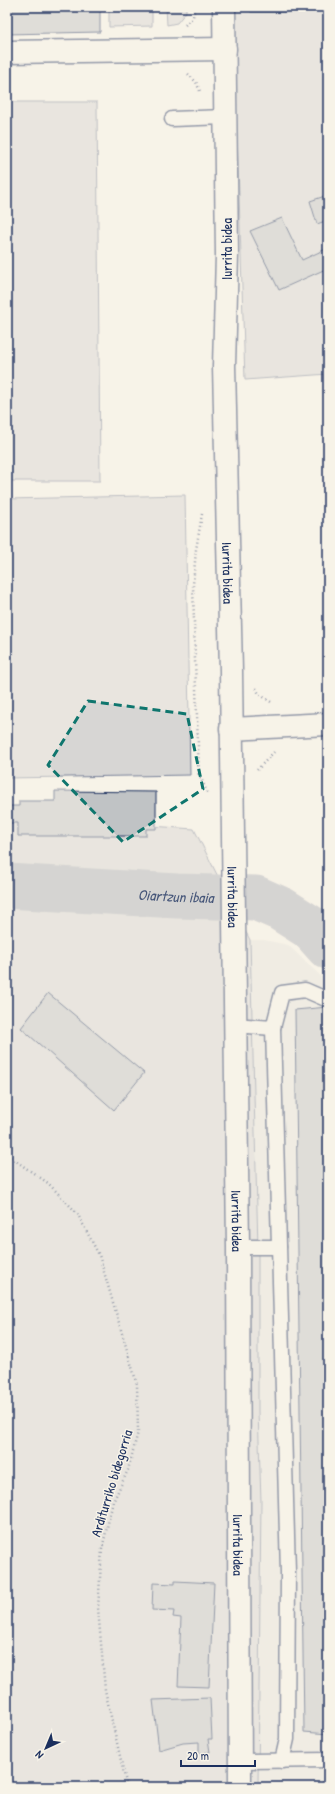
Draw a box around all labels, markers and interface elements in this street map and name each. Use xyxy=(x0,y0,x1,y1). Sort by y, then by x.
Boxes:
street label: Iurrita bidea xyxy=(217,218,236,280)
street label: Iurrita bidea xyxy=(219,542,239,605)
street label: Iurrita bidea xyxy=(224,866,244,928)
water label: Oiartzun ibaia xyxy=(137,883,216,907)
street label: Iurrita bidea xyxy=(228,1190,248,1252)
street label: Arditurriko bidegorria xyxy=(86,1427,137,1539)
street label: Iurrita bidea xyxy=(229,1514,249,1576)
north arrow xyxy=(26,1728,66,1768)
scale bar xyxy=(181,1742,255,1768)
text: 20 m xyxy=(187,1747,209,1764)
text: N xyxy=(32,1748,46,1762)

